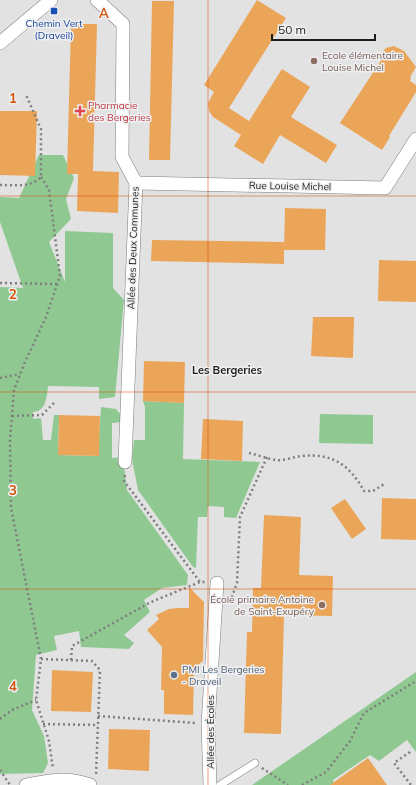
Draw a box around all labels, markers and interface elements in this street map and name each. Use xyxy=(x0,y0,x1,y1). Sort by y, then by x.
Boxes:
text: A xyxy=(99,5,109,21)
marker: Chemin Vert (Draveil) xyxy=(49,6,59,16)
scale bar xyxy=(272,16,375,42)
place label: Chemin Vert (Draveil) xyxy=(26,17,83,42)
text: 50 m xyxy=(278,22,306,37)
place label: Ecole élémentaire Louise Michel xyxy=(322,49,403,74)
marker: Ecole élémentaire Louise Michel xyxy=(309,56,319,66)
text: 1 xyxy=(9,90,17,106)
place label: Pharmacie des Bergeries xyxy=(88,99,151,124)
marker: Pharmacie des Bergeries xyxy=(75,106,85,116)
street label: Rue Louise Michel xyxy=(249,179,331,193)
street label: Allée des Deux Communes xyxy=(124,186,142,310)
text: 2 xyxy=(9,286,17,302)
district label: Les Bergeries xyxy=(192,363,263,377)
text: 3 xyxy=(9,482,17,498)
place label: École primaire Antoine de Saint-Exupéry xyxy=(210,593,315,618)
marker: École primaire Antoine de Saint-Exupéry xyxy=(317,600,327,610)
place label: PMI Les Bergeries - Draveil xyxy=(182,663,264,688)
marker: PMI Les Bergeries - Draveil xyxy=(169,670,179,680)
text: 4 xyxy=(9,678,17,694)
street label: Allée des Écoles xyxy=(204,695,217,769)

